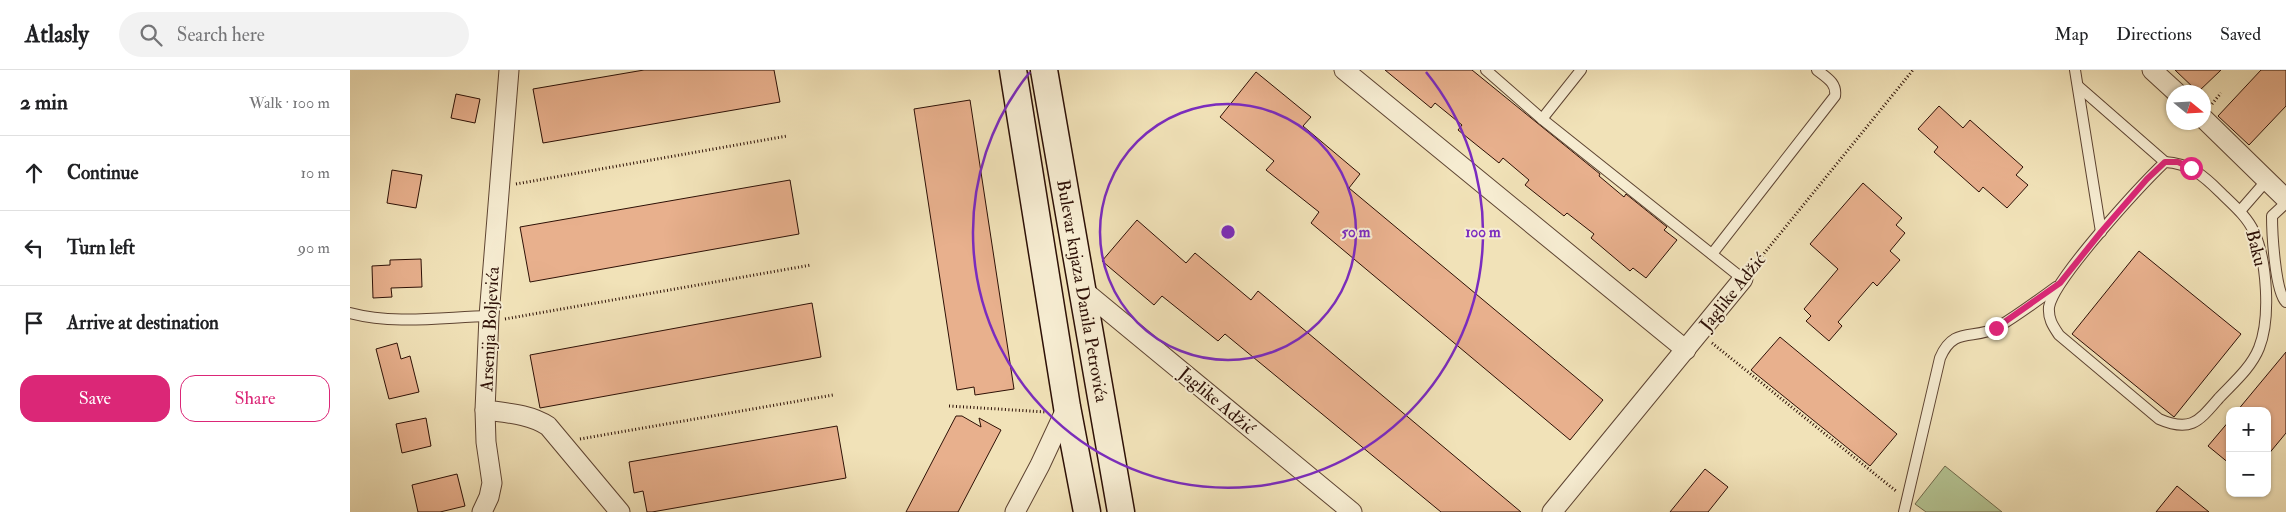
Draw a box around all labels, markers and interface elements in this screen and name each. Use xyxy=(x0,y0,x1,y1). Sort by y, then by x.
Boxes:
search box xyxy=(119,12,469,57)
text: Atlasly xyxy=(25,19,89,50)
icon: search xyxy=(137,21,165,49)
text: Search here xyxy=(177,23,265,47)
text: Map xyxy=(2055,23,2088,46)
text: Directions xyxy=(2116,23,2192,46)
text: Saved xyxy=(2220,23,2261,46)
north arrow xyxy=(2166,85,2211,130)
text: 2 min xyxy=(20,89,68,116)
text: Walk · 100 m xyxy=(249,93,330,113)
route start xyxy=(2180,157,2203,180)
icon: ahead xyxy=(20,159,48,187)
text: Continue xyxy=(67,161,138,185)
text: 10 m xyxy=(300,163,330,183)
street label: Bulevar knjaza Danila Petrovića xyxy=(1051,178,1113,405)
centre of rings xyxy=(1219,223,1237,241)
text: 50 m xyxy=(1342,223,1371,242)
text: 100 m xyxy=(1465,223,1501,242)
street label: Baku xyxy=(2240,227,2272,269)
icon: left xyxy=(20,234,48,262)
text: Turn left xyxy=(67,236,135,260)
text: 90 m xyxy=(298,238,330,258)
street label: Jaglike Adžić xyxy=(1694,248,1772,336)
street label: Arsenija Boljevića xyxy=(475,265,505,393)
icon: arrive xyxy=(20,309,48,337)
text: Arrive at destination xyxy=(67,311,219,335)
route end xyxy=(1985,317,2008,340)
street label: Jaglike Adžić xyxy=(1173,362,1261,440)
button: Save xyxy=(20,375,170,422)
button: Share xyxy=(180,375,330,422)
map controls xyxy=(2226,407,2271,497)
button: + xyxy=(2226,407,2271,452)
button: − xyxy=(2226,452,2271,497)

